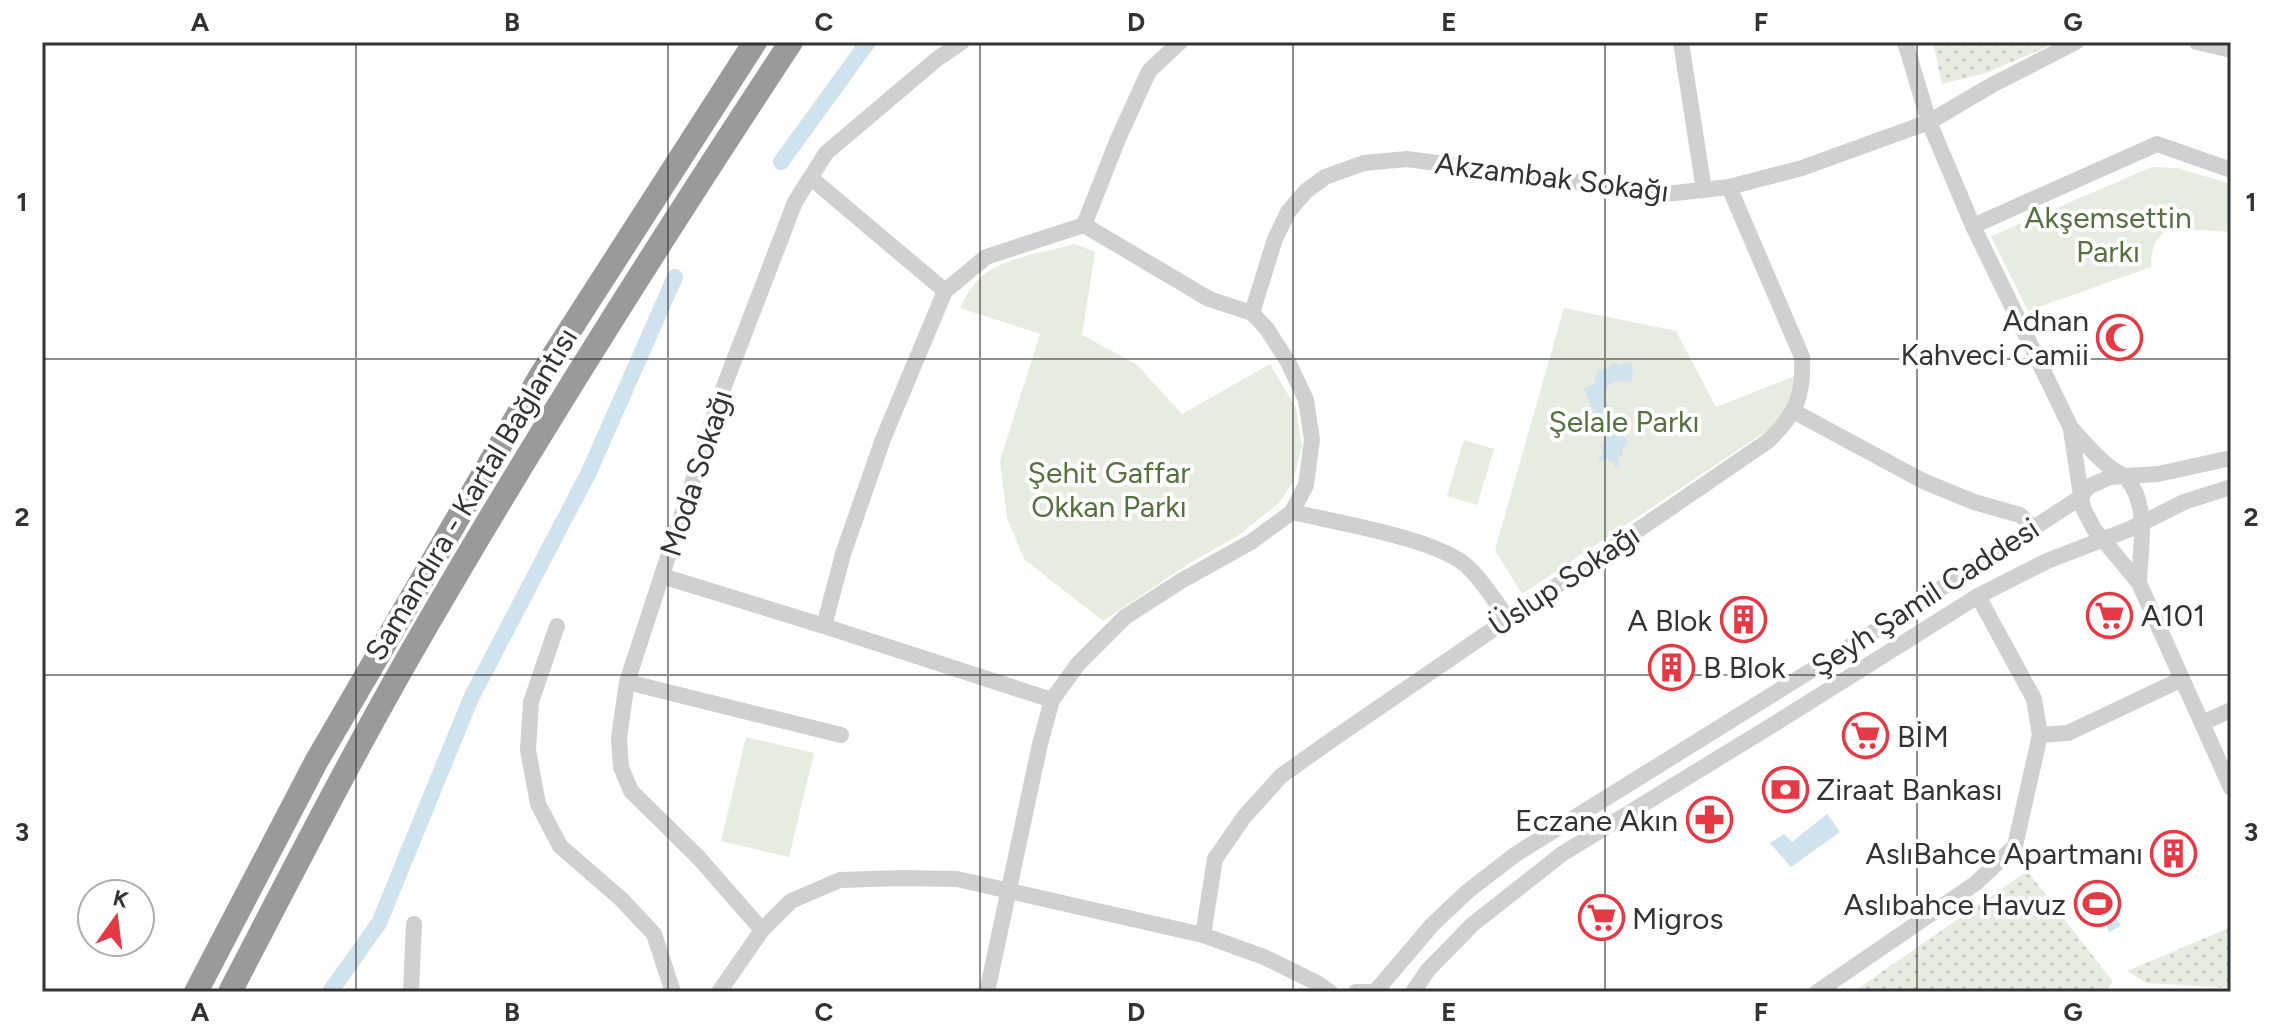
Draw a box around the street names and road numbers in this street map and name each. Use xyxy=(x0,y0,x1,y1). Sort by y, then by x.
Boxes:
street label: Akzambak Sokağı xyxy=(1433,144,1671,210)
street label: Samandıra - Kartal Bağlantısı xyxy=(357,321,585,667)
street label: Moda Sokağı xyxy=(652,385,740,561)
street label: Şeyh Şamil Caddesi xyxy=(1804,510,2046,684)
street label: Üslup Sokağı xyxy=(1482,516,1646,644)

